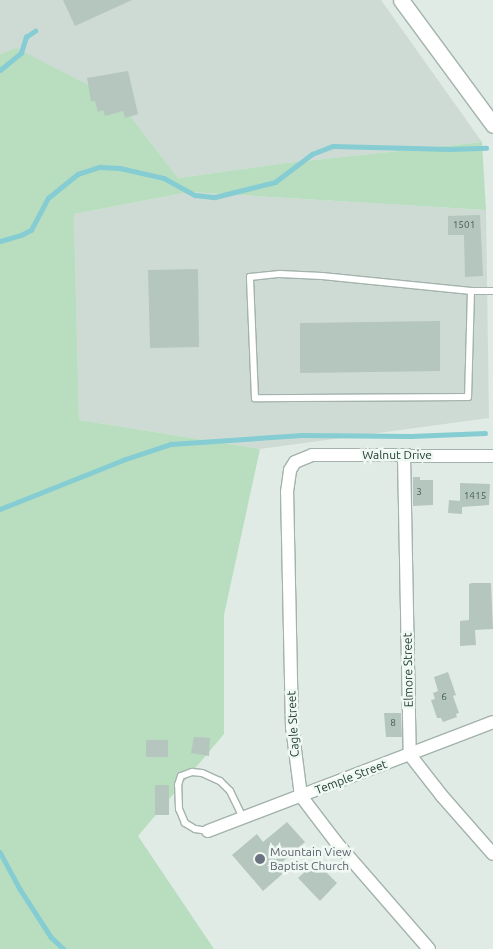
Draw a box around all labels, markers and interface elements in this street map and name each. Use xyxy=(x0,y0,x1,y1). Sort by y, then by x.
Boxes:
house number: 1501 xyxy=(453,219,475,231)
street label: Walnut Drive xyxy=(362,448,432,462)
house number: 3 xyxy=(416,486,422,498)
house number: 1415 xyxy=(464,490,486,502)
street label: Elmore Street xyxy=(400,633,416,707)
street label: Cagle Street xyxy=(284,690,302,758)
house number: 6 xyxy=(441,691,447,703)
house number: 8 xyxy=(390,717,396,729)
street label: Temple Street xyxy=(313,757,389,797)
place label: Mountain View Baptist Church xyxy=(270,845,351,873)
marker: Mountain View Baptist Church xyxy=(254,853,266,865)

